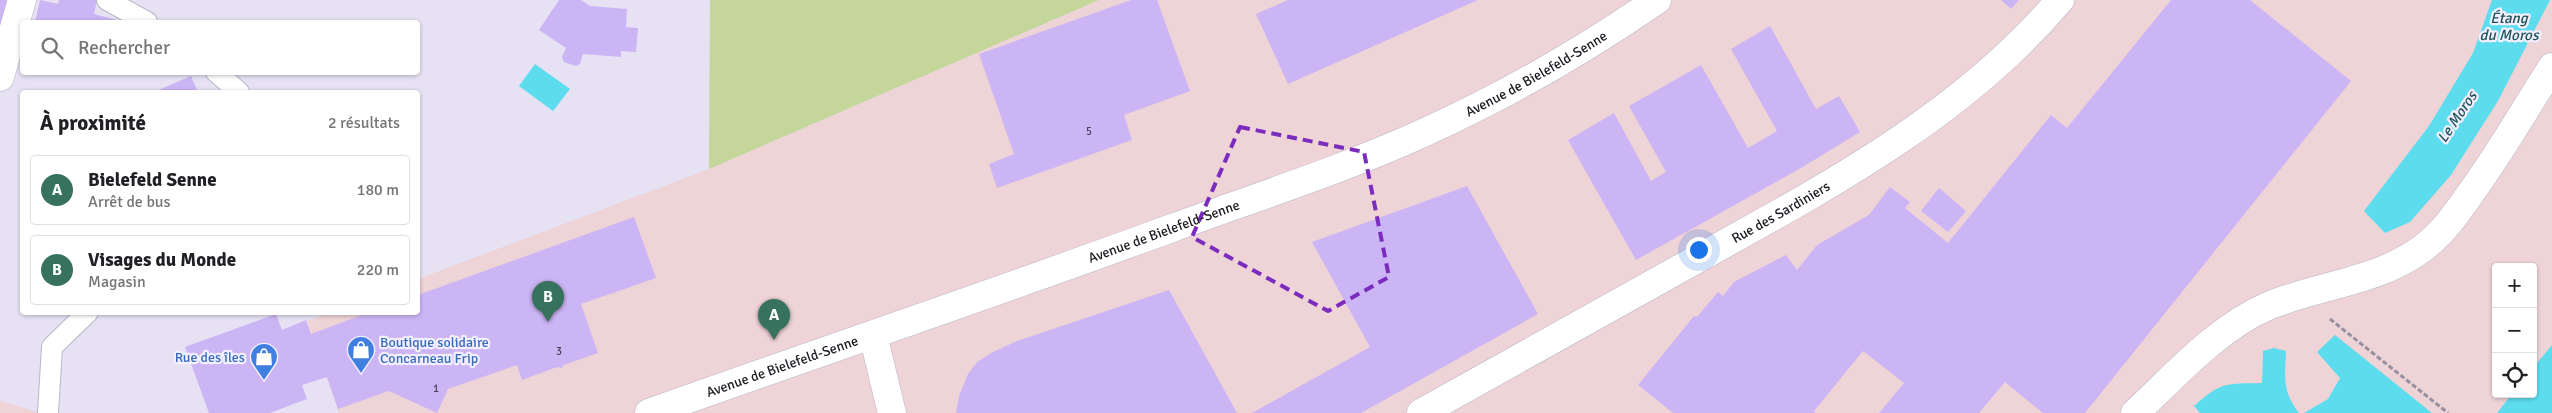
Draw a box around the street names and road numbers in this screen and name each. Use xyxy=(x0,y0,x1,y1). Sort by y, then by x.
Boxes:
street label: Avenue de Bielefeld-Senne xyxy=(1463,27,1610,121)
street label: Rue des Sardiniers xyxy=(1729,178,1833,247)
street label: Avenue de Bielefeld-Senne xyxy=(1086,196,1242,267)
street label: Avenue de Bielefeld-Senne xyxy=(704,332,860,401)

